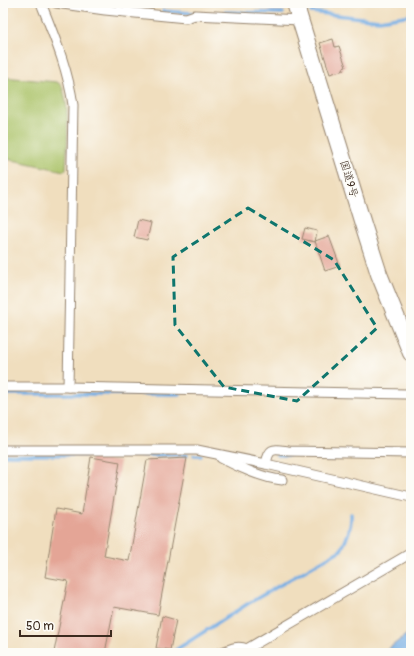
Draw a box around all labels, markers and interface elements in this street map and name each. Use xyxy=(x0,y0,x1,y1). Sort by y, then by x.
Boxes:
street label: 国道9号 xyxy=(337,159,361,199)
scale bar xyxy=(20,612,111,638)
text: 50 m xyxy=(26,619,54,634)

